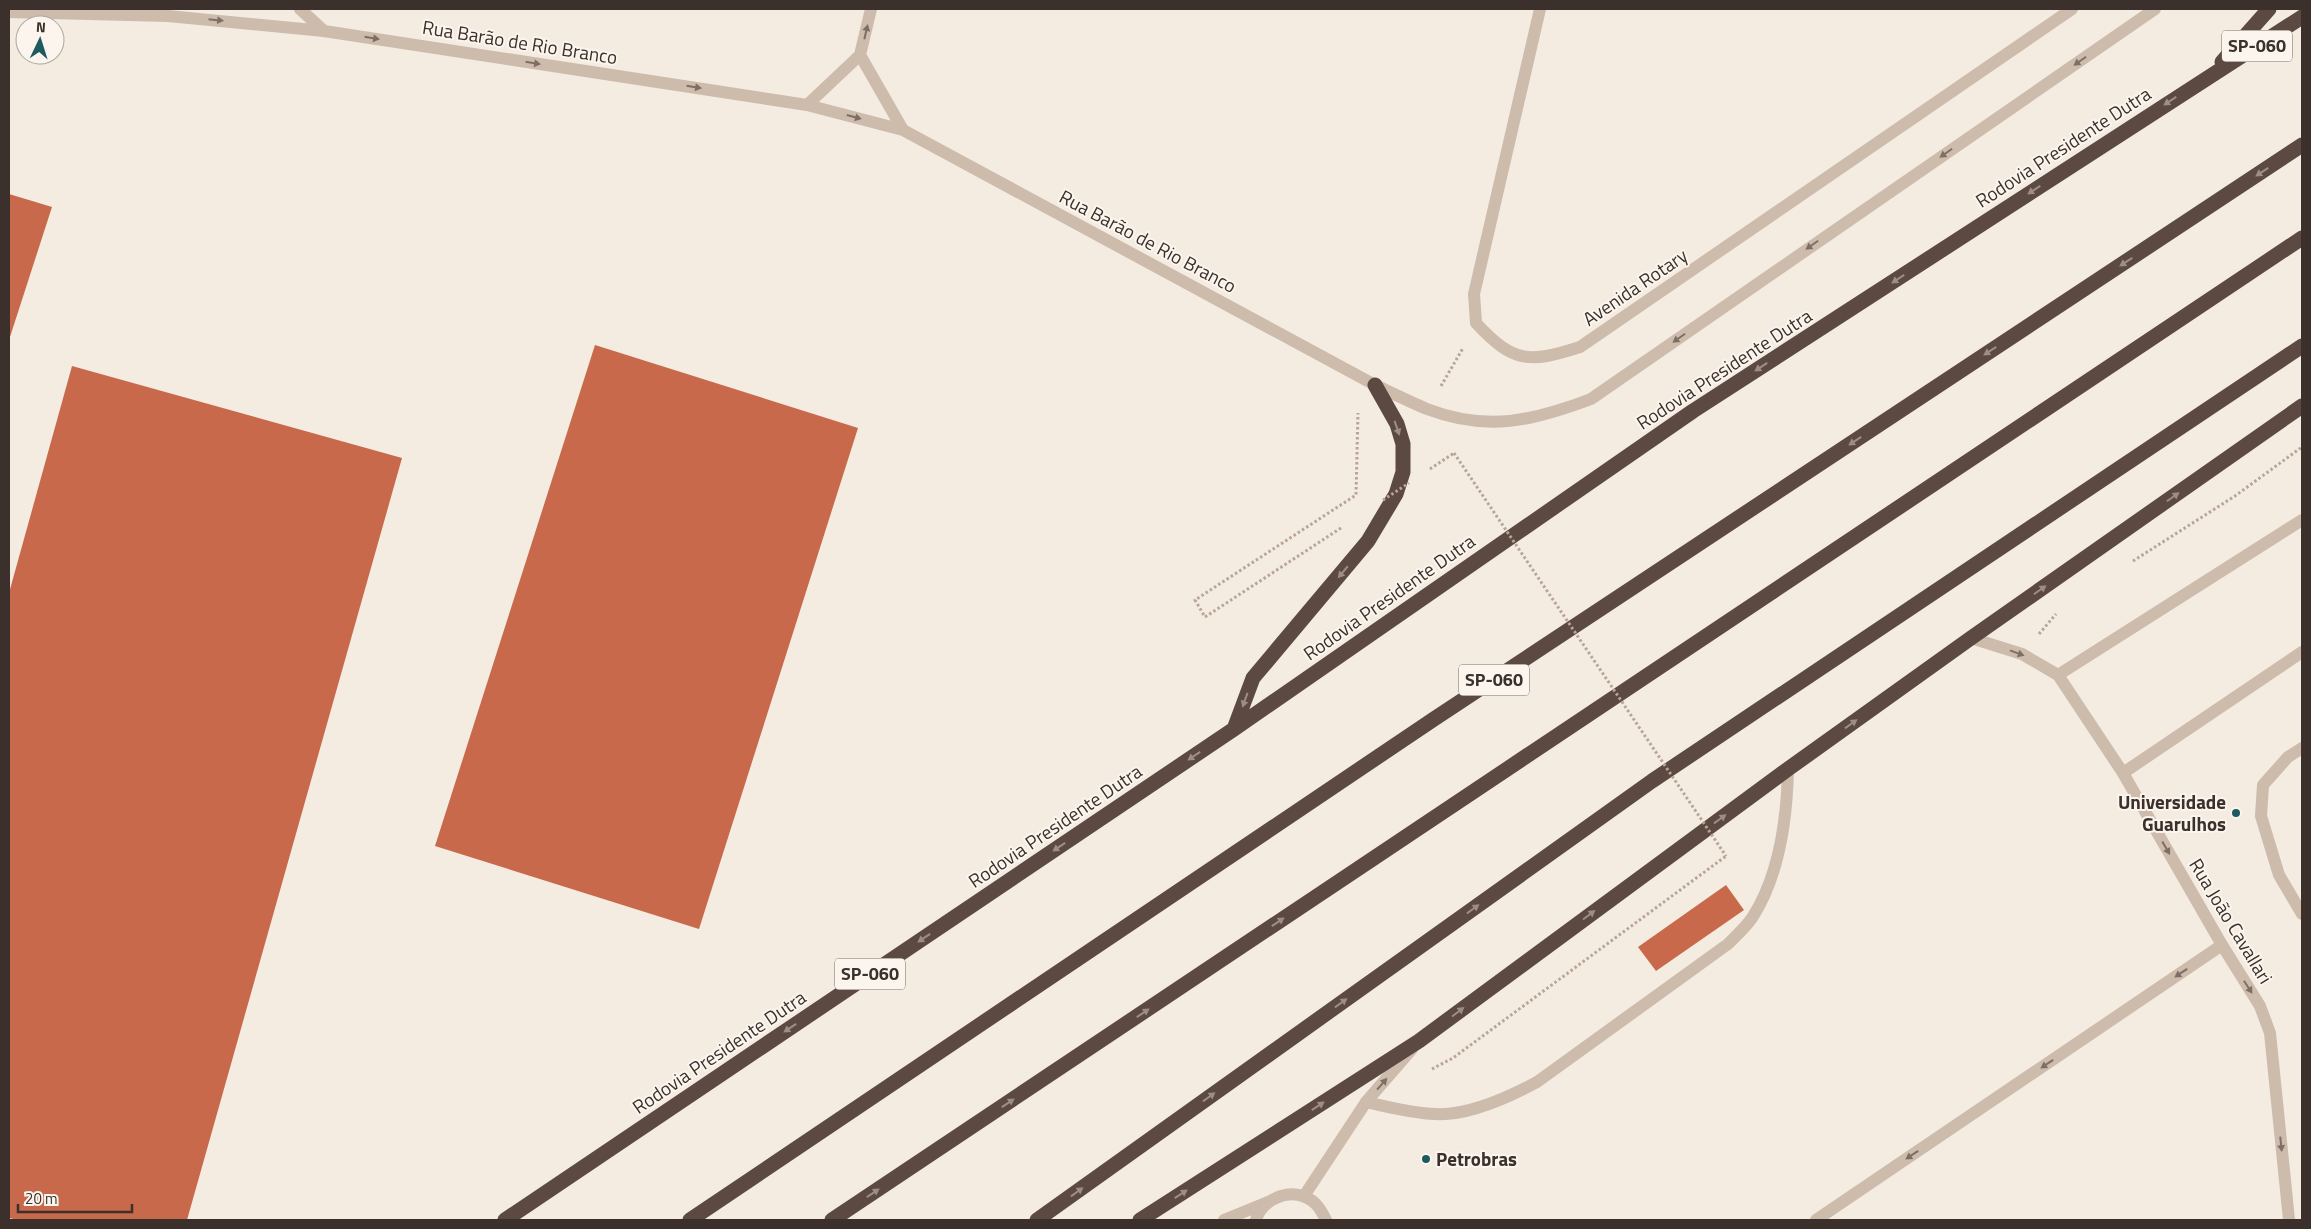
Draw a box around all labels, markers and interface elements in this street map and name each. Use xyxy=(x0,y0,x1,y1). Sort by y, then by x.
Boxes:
street label: Rua Barão de Rio Branco xyxy=(420,12,620,71)
north arrow xyxy=(15,15,65,65)
text: N xyxy=(35,16,47,37)
one-way arrow xyxy=(208,16,224,24)
one-way arrow xyxy=(862,24,870,39)
road number: SP-060 xyxy=(2222,30,2292,61)
one-way arrow xyxy=(365,35,381,43)
one-way arrow xyxy=(2073,56,2087,66)
one-way arrow xyxy=(525,59,541,67)
street label: Rodovia Presidente Dutra xyxy=(1969,79,2157,214)
one-way arrow xyxy=(686,84,702,92)
one-way arrow xyxy=(2164,97,2177,106)
one-way arrow xyxy=(847,113,862,121)
one-way arrow xyxy=(1939,148,1953,158)
one-way arrow xyxy=(2255,167,2268,177)
street label: Rua Barão de Rio Branco xyxy=(1054,181,1242,300)
one-way arrow xyxy=(2027,185,2041,195)
one-way arrow xyxy=(1806,240,1819,250)
street label: Avenida Rotary xyxy=(1576,241,1693,332)
one-way arrow xyxy=(2119,257,2133,267)
one-way arrow xyxy=(1891,274,1904,283)
street label: Rodovia Presidente Dutra xyxy=(1630,301,1818,436)
one-way arrow xyxy=(1672,333,1686,343)
one-way arrow xyxy=(1984,347,1997,356)
one-way arrow xyxy=(1755,362,1768,372)
one-way arrow xyxy=(1393,421,1401,436)
one-way arrow xyxy=(1848,436,1862,446)
one-way arrow xyxy=(2166,492,2180,502)
street label: Rodovia Presidente Dutra xyxy=(1297,526,1481,667)
one-way arrow xyxy=(1337,565,1348,578)
one-way arrow xyxy=(2033,585,2046,595)
one-way arrow xyxy=(2010,649,2025,657)
road number: SP-060 xyxy=(1459,664,1529,696)
one-way arrow xyxy=(1241,693,1249,708)
one-way arrow xyxy=(1845,719,1858,729)
one-way arrow xyxy=(1187,751,1201,761)
street label: Rodovia Presidente Dutra xyxy=(962,756,1148,895)
place label: Universidade Guarulhos xyxy=(2118,787,2226,838)
marker: Universidade Guarulhos xyxy=(2230,807,2242,819)
one-way arrow xyxy=(1713,814,1726,824)
one-way arrow xyxy=(2161,841,2170,854)
one-way arrow xyxy=(1052,842,1066,852)
street label: Rua João Cavallari xyxy=(2182,852,2280,989)
one-way arrow xyxy=(1466,903,1479,914)
one-way arrow xyxy=(1582,910,1596,920)
one-way arrow xyxy=(1271,917,1285,927)
one-way arrow xyxy=(918,933,931,942)
road number: SP-060 xyxy=(835,959,905,990)
one-way arrow xyxy=(2174,968,2188,977)
one-way arrow xyxy=(2244,981,2253,994)
street label: Rodovia Presidente Dutra xyxy=(626,982,812,1121)
one-way arrow xyxy=(1334,998,1348,1008)
one-way arrow xyxy=(1451,1007,1465,1017)
one-way arrow xyxy=(1136,1008,1150,1017)
one-way arrow xyxy=(783,1023,796,1033)
one-way arrow xyxy=(2040,1059,2053,1069)
one-way arrow xyxy=(1376,1078,1387,1091)
one-way arrow xyxy=(1202,1092,1215,1103)
one-way arrow xyxy=(1001,1098,1015,1108)
one-way arrow xyxy=(1311,1101,1324,1111)
one-way arrow xyxy=(2277,1136,2285,1152)
place label: Petrobras xyxy=(1436,1144,1517,1173)
one-way arrow xyxy=(1905,1150,1919,1160)
marker: Petrobras xyxy=(1420,1153,1432,1165)
scale bar xyxy=(18,1182,131,1214)
text: 20 m xyxy=(25,1187,58,1210)
one-way arrow xyxy=(1070,1187,1084,1197)
one-way arrow xyxy=(866,1188,879,1198)
one-way arrow xyxy=(1174,1189,1188,1199)

